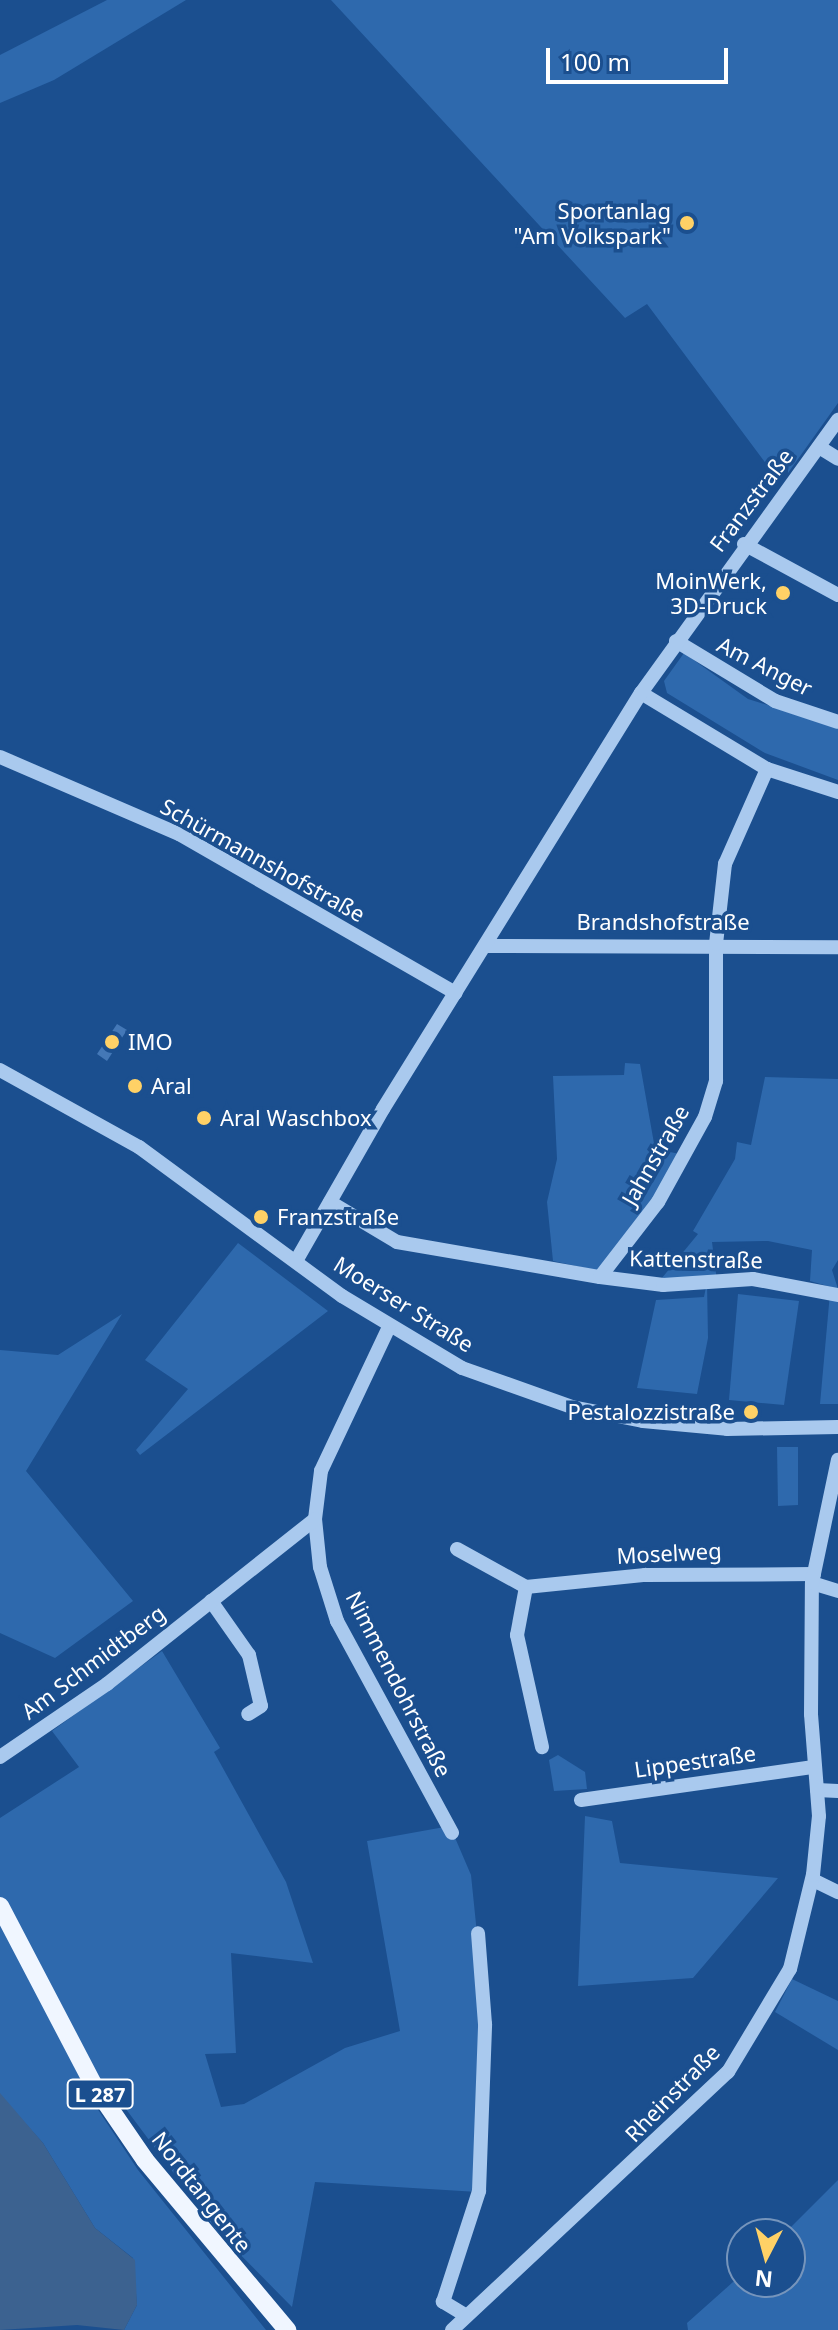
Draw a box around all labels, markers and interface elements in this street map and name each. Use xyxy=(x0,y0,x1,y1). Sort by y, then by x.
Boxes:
scale bar xyxy=(550,32,732,82)
text: 100 m xyxy=(560,45,630,78)
place label: Sportanlag "Am Volkspark" xyxy=(514,197,671,248)
marker: Sportanlag "Am Volkspark" xyxy=(678,214,696,232)
street label: Franzstraße xyxy=(704,443,798,557)
place label: MoinWerk, 3D-Druck xyxy=(655,567,767,618)
marker: MoinWerk, 3D-Druck xyxy=(774,584,792,602)
street label: Am Anger xyxy=(713,631,817,701)
street label: Schürmannshofstraße xyxy=(156,793,370,927)
street label: Brandshofstraße xyxy=(576,909,750,935)
place label: IMO xyxy=(128,1029,173,1055)
marker: IMO xyxy=(103,1033,121,1051)
place label: Aral xyxy=(151,1073,192,1099)
marker: Aral xyxy=(126,1077,144,1095)
street label: Jahnstraße xyxy=(616,1100,694,1210)
place label: Aral Waschbox xyxy=(220,1105,372,1131)
marker: Aral Waschbox xyxy=(195,1109,213,1127)
place label: Franzstraße xyxy=(277,1204,399,1230)
marker: Franzstraße xyxy=(252,1208,270,1226)
street label: Kattenstraße xyxy=(629,1245,763,1273)
street label: Moerser Straße xyxy=(329,1250,479,1358)
place label: Pestalozzistraße xyxy=(568,1399,735,1425)
marker: Pestalozzistraße xyxy=(742,1403,760,1421)
street label: Moselweg xyxy=(616,1537,722,1569)
street label: Nimmendohrstraße xyxy=(341,1587,457,1781)
street label: Am Schmidtberg xyxy=(16,1600,170,1724)
street label: Lippestraße xyxy=(633,1739,757,1783)
street label: Rheinstraße xyxy=(619,2039,725,2147)
road number: L 287 xyxy=(66,2078,134,2110)
street label: Nordtangente xyxy=(147,2126,257,2258)
north arrow xyxy=(726,2218,806,2298)
text: N xyxy=(753,2264,774,2296)

